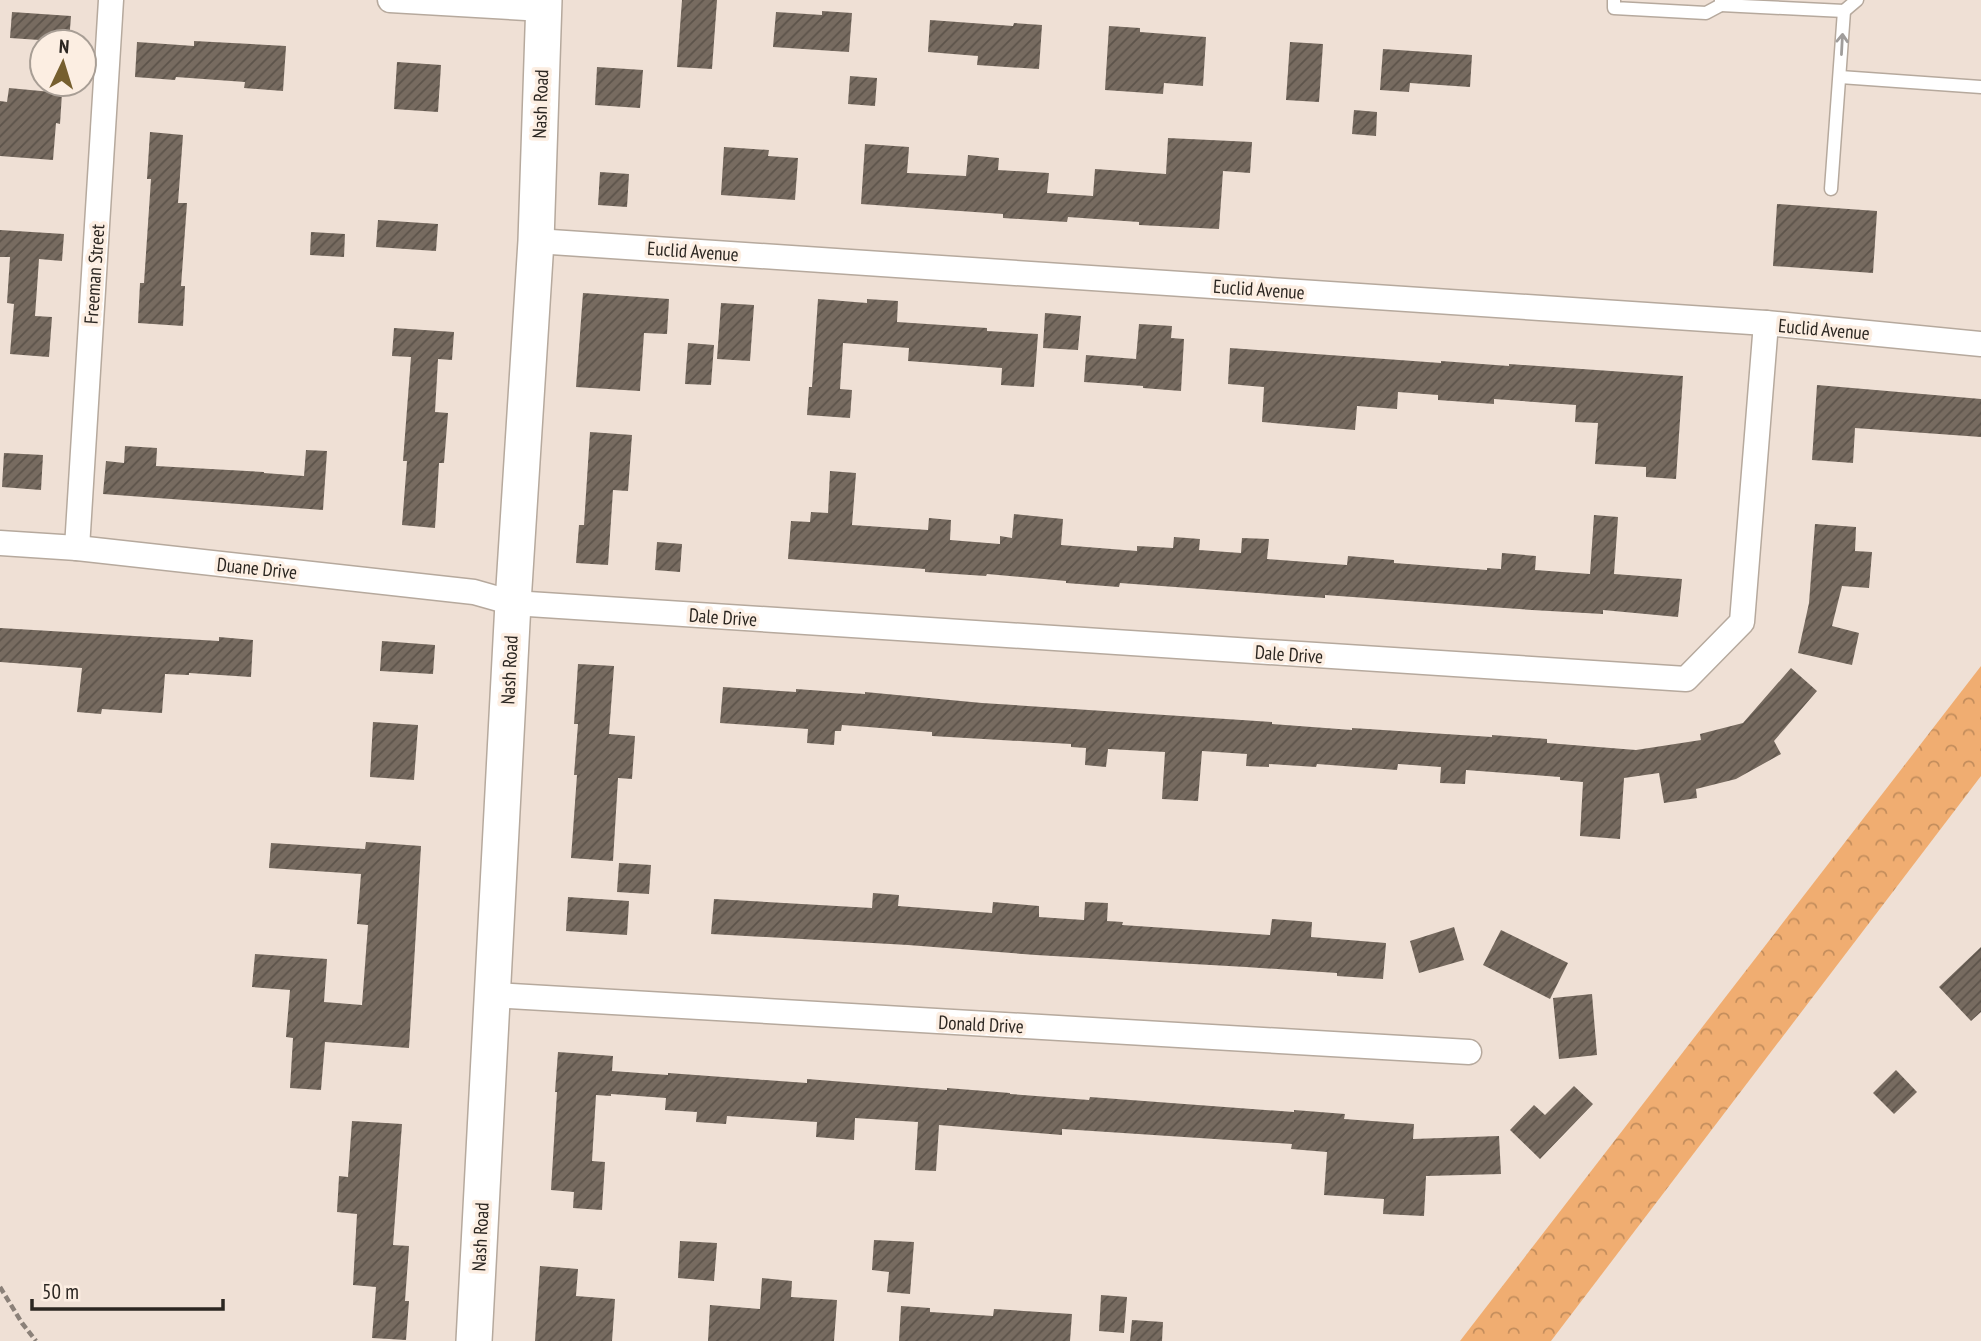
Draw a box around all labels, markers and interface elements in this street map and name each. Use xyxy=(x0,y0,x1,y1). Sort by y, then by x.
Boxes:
north arrow xyxy=(28,28,98,98)
one-way arrow xyxy=(1835,33,1848,56)
text: N xyxy=(58,34,70,58)
street label: Nash Road xyxy=(527,69,553,139)
street label: Freeman Street xyxy=(79,222,110,325)
street label: Euclid Avenue xyxy=(647,236,740,266)
street label: Euclid Avenue xyxy=(1213,274,1306,304)
street label: Euclid Avenue xyxy=(1777,313,1871,345)
street label: Duane Drive xyxy=(216,552,298,584)
street label: Dale Drive xyxy=(688,603,758,631)
street label: Nash Road xyxy=(495,635,523,705)
street label: Dale Drive xyxy=(1254,640,1324,668)
street label: Donald Drive xyxy=(938,1010,1024,1038)
street label: Nash Road xyxy=(466,1202,494,1272)
scale bar xyxy=(32,1268,222,1312)
text: 50 m xyxy=(42,1278,79,1305)

